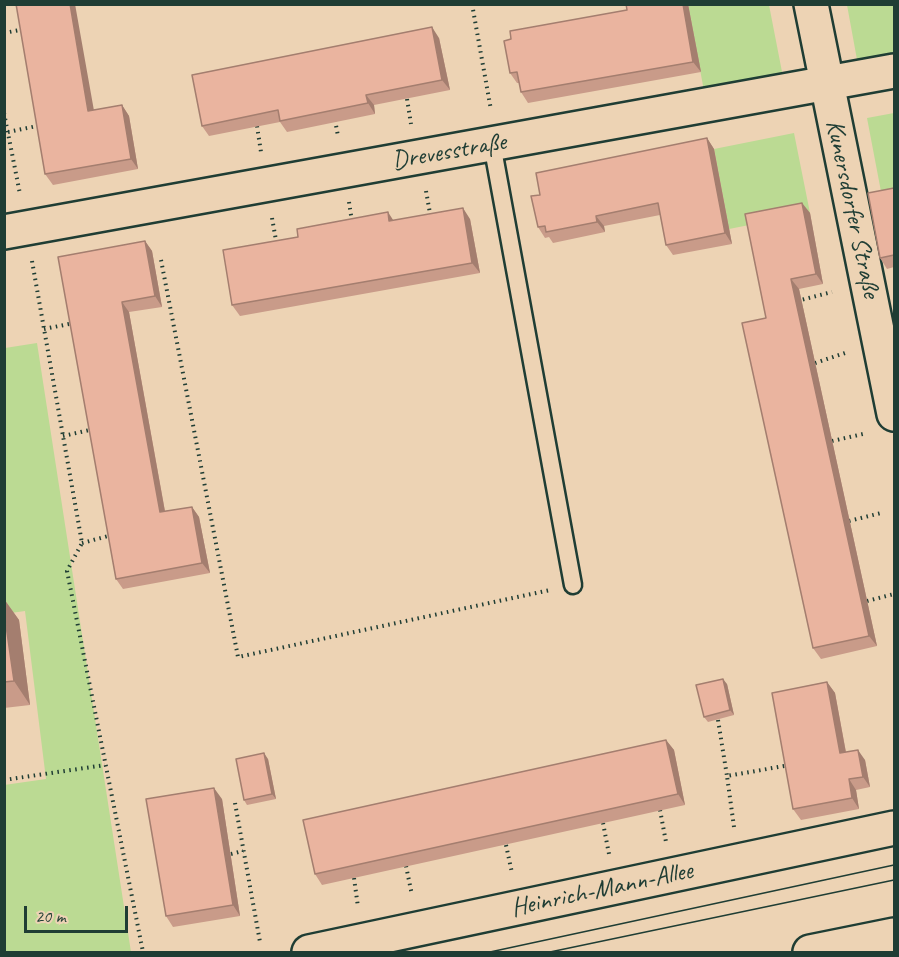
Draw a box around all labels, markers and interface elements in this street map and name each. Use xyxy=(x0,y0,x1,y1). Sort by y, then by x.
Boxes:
street label: Kunersdorfer Straße xyxy=(818,117,886,301)
street label: Drevesstraße xyxy=(390,127,508,177)
street label: Heinrich-Mann-Allee xyxy=(508,856,696,924)
scale bar xyxy=(27,894,130,932)
text: 20 m xyxy=(35,905,66,927)

